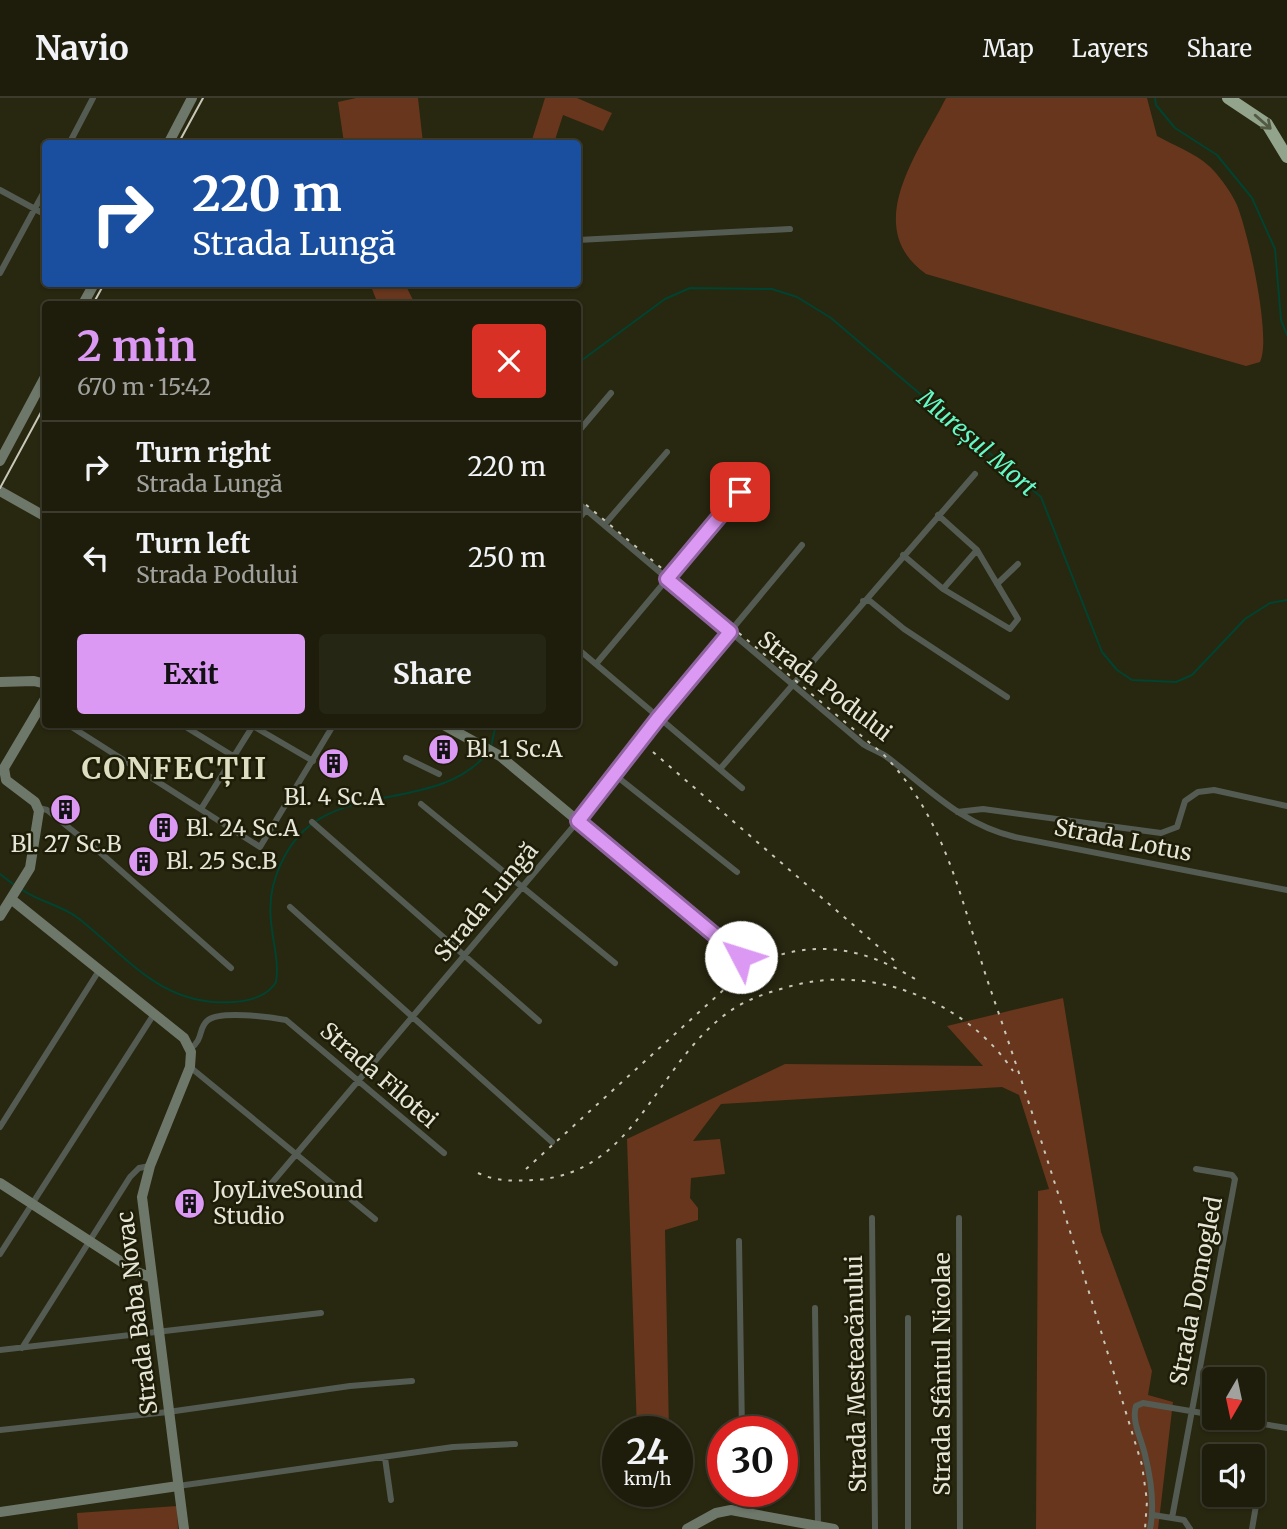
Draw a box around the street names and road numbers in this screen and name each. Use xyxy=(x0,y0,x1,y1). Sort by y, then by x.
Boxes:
street label: Strada Podului xyxy=(752,624,898,747)
street label: Strada Lotus xyxy=(1052,812,1194,867)
street label: Strada Lungă xyxy=(427,836,544,967)
street label: Strada Filotei xyxy=(314,1016,444,1134)
street label: Strada Domogled xyxy=(1163,1194,1228,1388)
street label: Strada Baba Novac xyxy=(110,1210,163,1416)
street label: Strada Sfântul Nicolae xyxy=(927,1252,956,1496)
street label: Strada Mesteacănului xyxy=(839,1255,872,1493)

